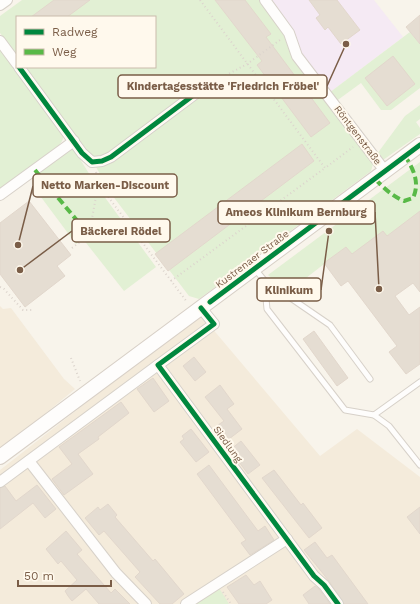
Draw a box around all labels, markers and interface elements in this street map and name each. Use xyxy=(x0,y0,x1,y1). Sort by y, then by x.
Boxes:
legend xyxy=(16,16,156,68)
text: Radweg xyxy=(52,25,98,39)
text: Weg xyxy=(52,45,77,59)
callout: Kindertagesstätte 'Friedrich Fröbel' xyxy=(118,75,327,98)
text: Kindertagesstätte 'Friedrich Fröbel' xyxy=(127,80,320,93)
street label: Röntgenstraße xyxy=(332,103,384,167)
callout: Netto Marken-Discount xyxy=(33,174,177,197)
text: Netto Marken-Discount xyxy=(41,179,169,192)
callout: Ameos Klinikum Bernburg xyxy=(218,201,375,224)
text: Ameos Klinikum Bernburg xyxy=(225,206,367,219)
callout: Bäckerei Rödel xyxy=(72,219,170,242)
text: Bäckerei Rödel xyxy=(80,225,162,238)
street label: Kustrenaer Straße xyxy=(213,228,291,290)
callout: Klinikum xyxy=(257,278,321,301)
text: Klinikum xyxy=(265,284,313,297)
street label: Siedlung xyxy=(211,424,245,465)
scale bar xyxy=(18,562,111,588)
text: 50 m xyxy=(24,569,54,583)

